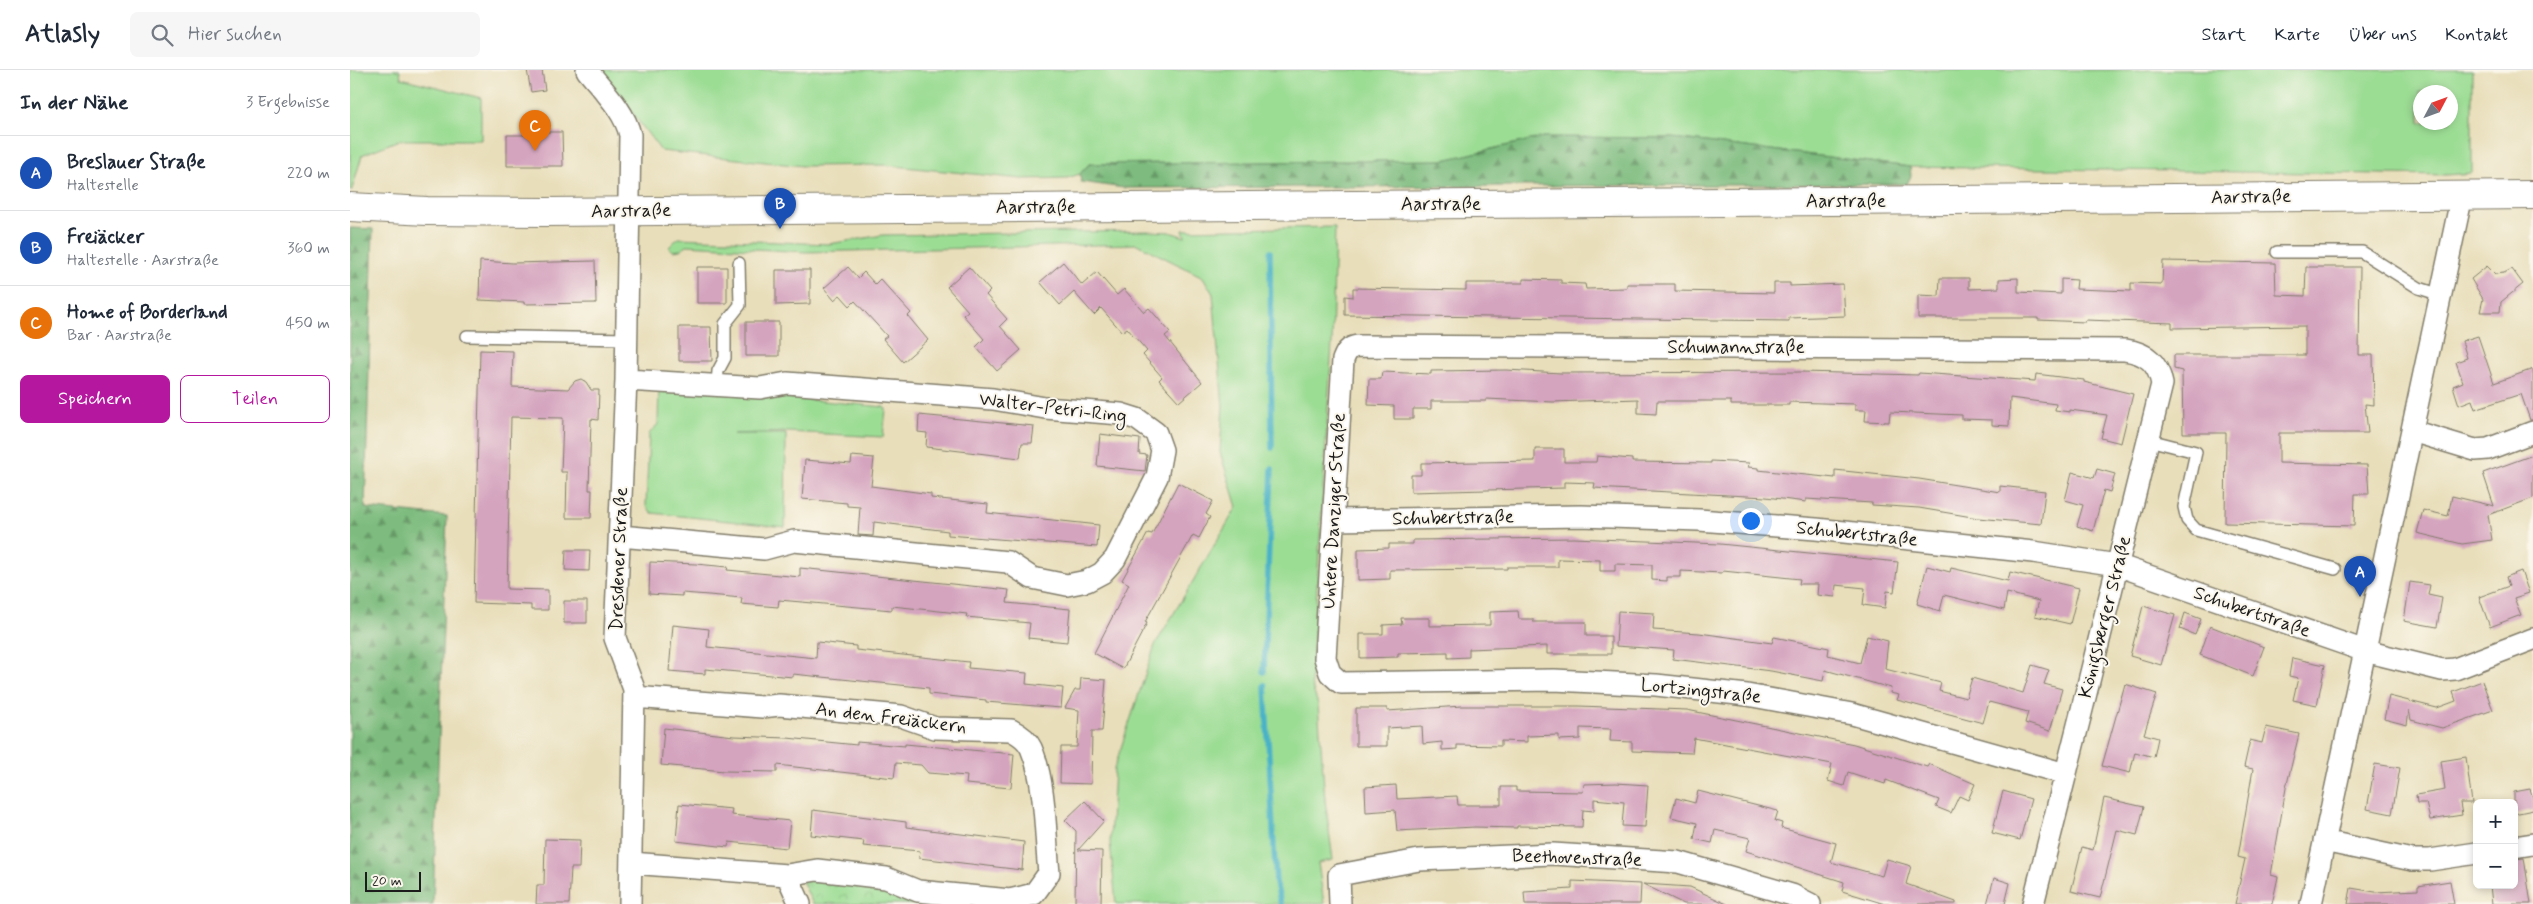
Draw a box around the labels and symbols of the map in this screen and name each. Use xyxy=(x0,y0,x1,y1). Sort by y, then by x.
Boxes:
north arrow xyxy=(2413,85,2458,130)
pin: C xyxy=(519,110,551,151)
street label: Aarstraße xyxy=(2211,184,2291,210)
pin: B xyxy=(764,188,796,229)
street label: Aarstraße xyxy=(1806,189,1886,214)
street label: Aarstraße xyxy=(1401,192,1481,217)
street label: Aarstraße xyxy=(996,195,1076,220)
street label: Aarstraße xyxy=(591,198,671,224)
street label: Schumannstraße xyxy=(1667,335,1805,360)
street label: Walter-Petri-Ring xyxy=(978,387,1128,431)
street label: Untere Danziger Straße xyxy=(1316,412,1353,610)
street label: Dresdener Straße xyxy=(604,487,634,631)
street label: Schubertstraße xyxy=(1392,504,1514,532)
your location xyxy=(1738,508,1764,534)
street label: Schubertstraße xyxy=(1795,515,1919,553)
street label: Königsberger Straße xyxy=(2073,533,2140,701)
pin: A xyxy=(2344,556,2376,597)
street label: Schubertstraße xyxy=(2190,580,2314,644)
street label: Lortzingstraße xyxy=(1639,672,1763,712)
street label: An den Freiäckern xyxy=(814,696,968,740)
street label: Beethovenstraße xyxy=(1511,843,1643,873)
scale bar xyxy=(365,869,421,892)

